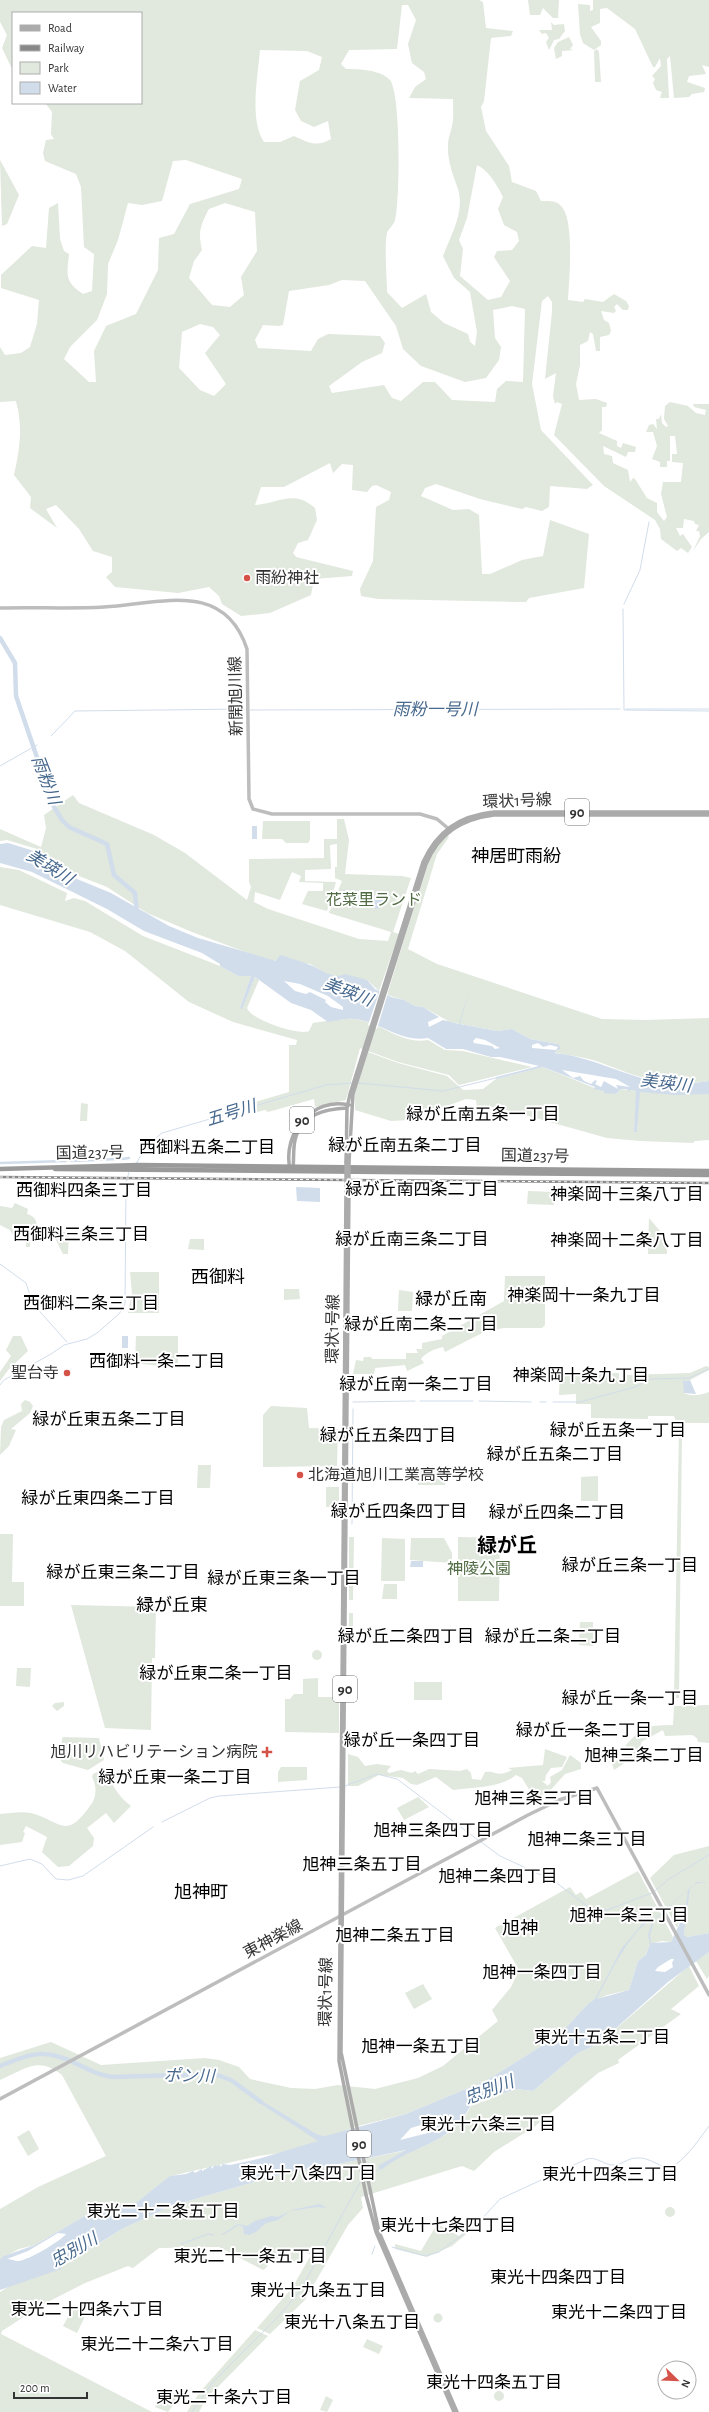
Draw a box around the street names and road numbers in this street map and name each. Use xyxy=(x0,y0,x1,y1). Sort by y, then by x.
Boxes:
street label: 新開旭川線 xyxy=(226,656,245,736)
street label: 環状1号線 xyxy=(482,791,552,810)
road number: 90 xyxy=(565,799,589,825)
road number: 90 xyxy=(290,1107,314,1133)
street label: 国道237号 xyxy=(56,1143,124,1162)
street label: 国道237号 xyxy=(501,1146,569,1165)
street label: 環状1号線 xyxy=(323,1294,342,1364)
road number: 90 xyxy=(333,1676,357,1702)
street label: 東神楽線 xyxy=(241,1916,305,1961)
street label: 環状1号線 xyxy=(316,1957,335,2027)
road number: 90 xyxy=(347,2131,371,2157)

